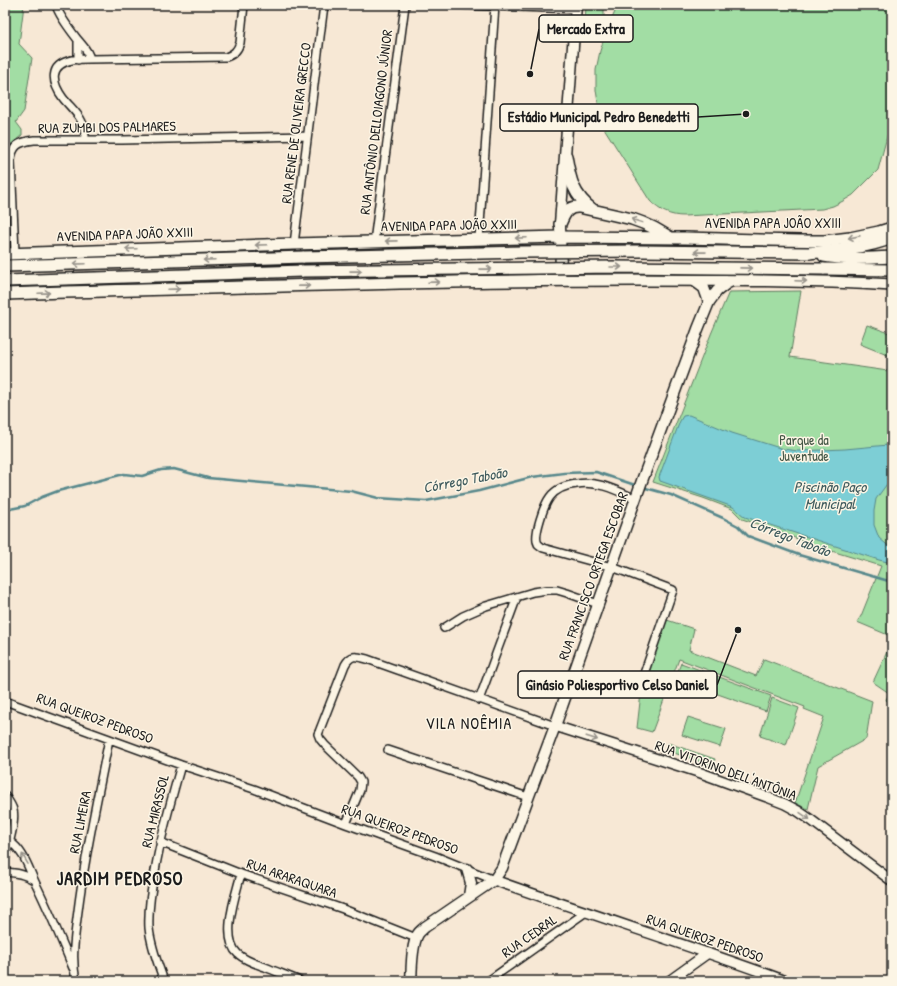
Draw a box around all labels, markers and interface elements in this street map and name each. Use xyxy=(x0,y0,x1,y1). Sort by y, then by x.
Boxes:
callout: Mercado Extra xyxy=(539,15,633,42)
text: Mercado Extra xyxy=(547,18,625,39)
street label: RUA ANTÔNIO DELLOIAGONO JÚNIOR xyxy=(355,28,396,216)
street label: RUA RENE DE OLIVEIRA GRECCO xyxy=(276,41,315,204)
callout: Estádio Municipal Pedro Benedetti xyxy=(500,104,698,131)
text: Estádio Municipal Pedro Benedetti xyxy=(508,106,690,128)
street label: RUA ZUMBI DOS PALMARES xyxy=(38,116,177,137)
street label: AVENIDA PAPA JOÃO XXIII xyxy=(705,213,841,232)
street label: AVENIDA PAPA JOÃO XXIII xyxy=(381,214,517,235)
one-way arrow xyxy=(631,216,643,224)
street label: AVENIDA PAPA JOÃO XXIII xyxy=(57,222,193,245)
one-way arrow xyxy=(848,233,861,241)
one-way arrow xyxy=(515,234,528,242)
one-way arrow xyxy=(385,237,398,245)
one-way arrow xyxy=(255,241,268,248)
one-way arrow xyxy=(125,245,138,253)
one-way arrow xyxy=(694,248,707,256)
one-way arrow xyxy=(203,256,216,264)
one-way arrow xyxy=(73,260,86,268)
one-way arrow xyxy=(609,263,622,271)
one-way arrow xyxy=(739,264,752,272)
one-way arrow xyxy=(479,265,492,273)
one-way arrow xyxy=(349,267,362,275)
one-way arrow xyxy=(794,277,807,285)
one-way arrow xyxy=(427,278,440,285)
one-way arrow xyxy=(297,282,310,289)
one-way arrow xyxy=(167,285,180,293)
one-way arrow xyxy=(37,289,50,296)
park label: Parque da Juventude xyxy=(779,430,829,465)
water label: Córrego Taboão xyxy=(421,461,510,498)
water label: Piscinão Paço Municipal xyxy=(794,476,867,514)
street label: RUA FRANCISCO ORTEGA ESCOBAR xyxy=(553,489,632,663)
water label: Córrego Taboão xyxy=(747,511,835,562)
callout: Ginásio Poliesportivo Celso Daniel xyxy=(518,671,717,698)
text: Ginásio Poliesportivo Celso Daniel xyxy=(525,674,710,696)
street label: RUA QUEIROZ PEDROSO xyxy=(34,688,156,748)
district label: VILA NOÊMIA xyxy=(426,712,512,734)
one-way arrow xyxy=(585,735,598,742)
street label: RUA VITORINO DELL'ANTÔNIA xyxy=(653,735,800,804)
street label: RUA MIRASSOL xyxy=(136,772,173,849)
street label: RUA LIMEIRA xyxy=(64,789,95,855)
street label: RUA QUEIROZ PEDROSO xyxy=(339,799,461,859)
one-way arrow xyxy=(800,812,811,820)
one-way arrow xyxy=(20,853,28,865)
street label: RUA ARARAQUARA xyxy=(245,853,340,902)
district label: JARDIM PEDROSO xyxy=(57,866,183,891)
street label: RUA QUEIROZ PEDROSO xyxy=(644,909,767,967)
street label: RUA CEDRAL xyxy=(497,910,560,961)

